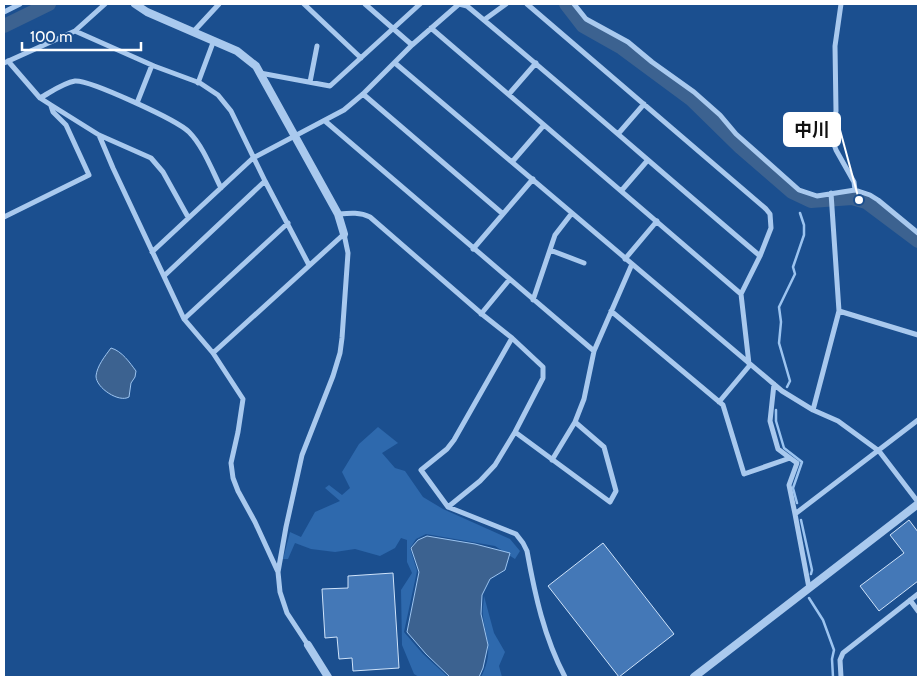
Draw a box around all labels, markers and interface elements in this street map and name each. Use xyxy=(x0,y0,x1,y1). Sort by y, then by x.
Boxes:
scale bar xyxy=(22,20,141,52)
text: 100 m xyxy=(30,28,72,46)
callout: 中川 xyxy=(784,113,840,146)
text: 中川 xyxy=(794,119,830,141)

